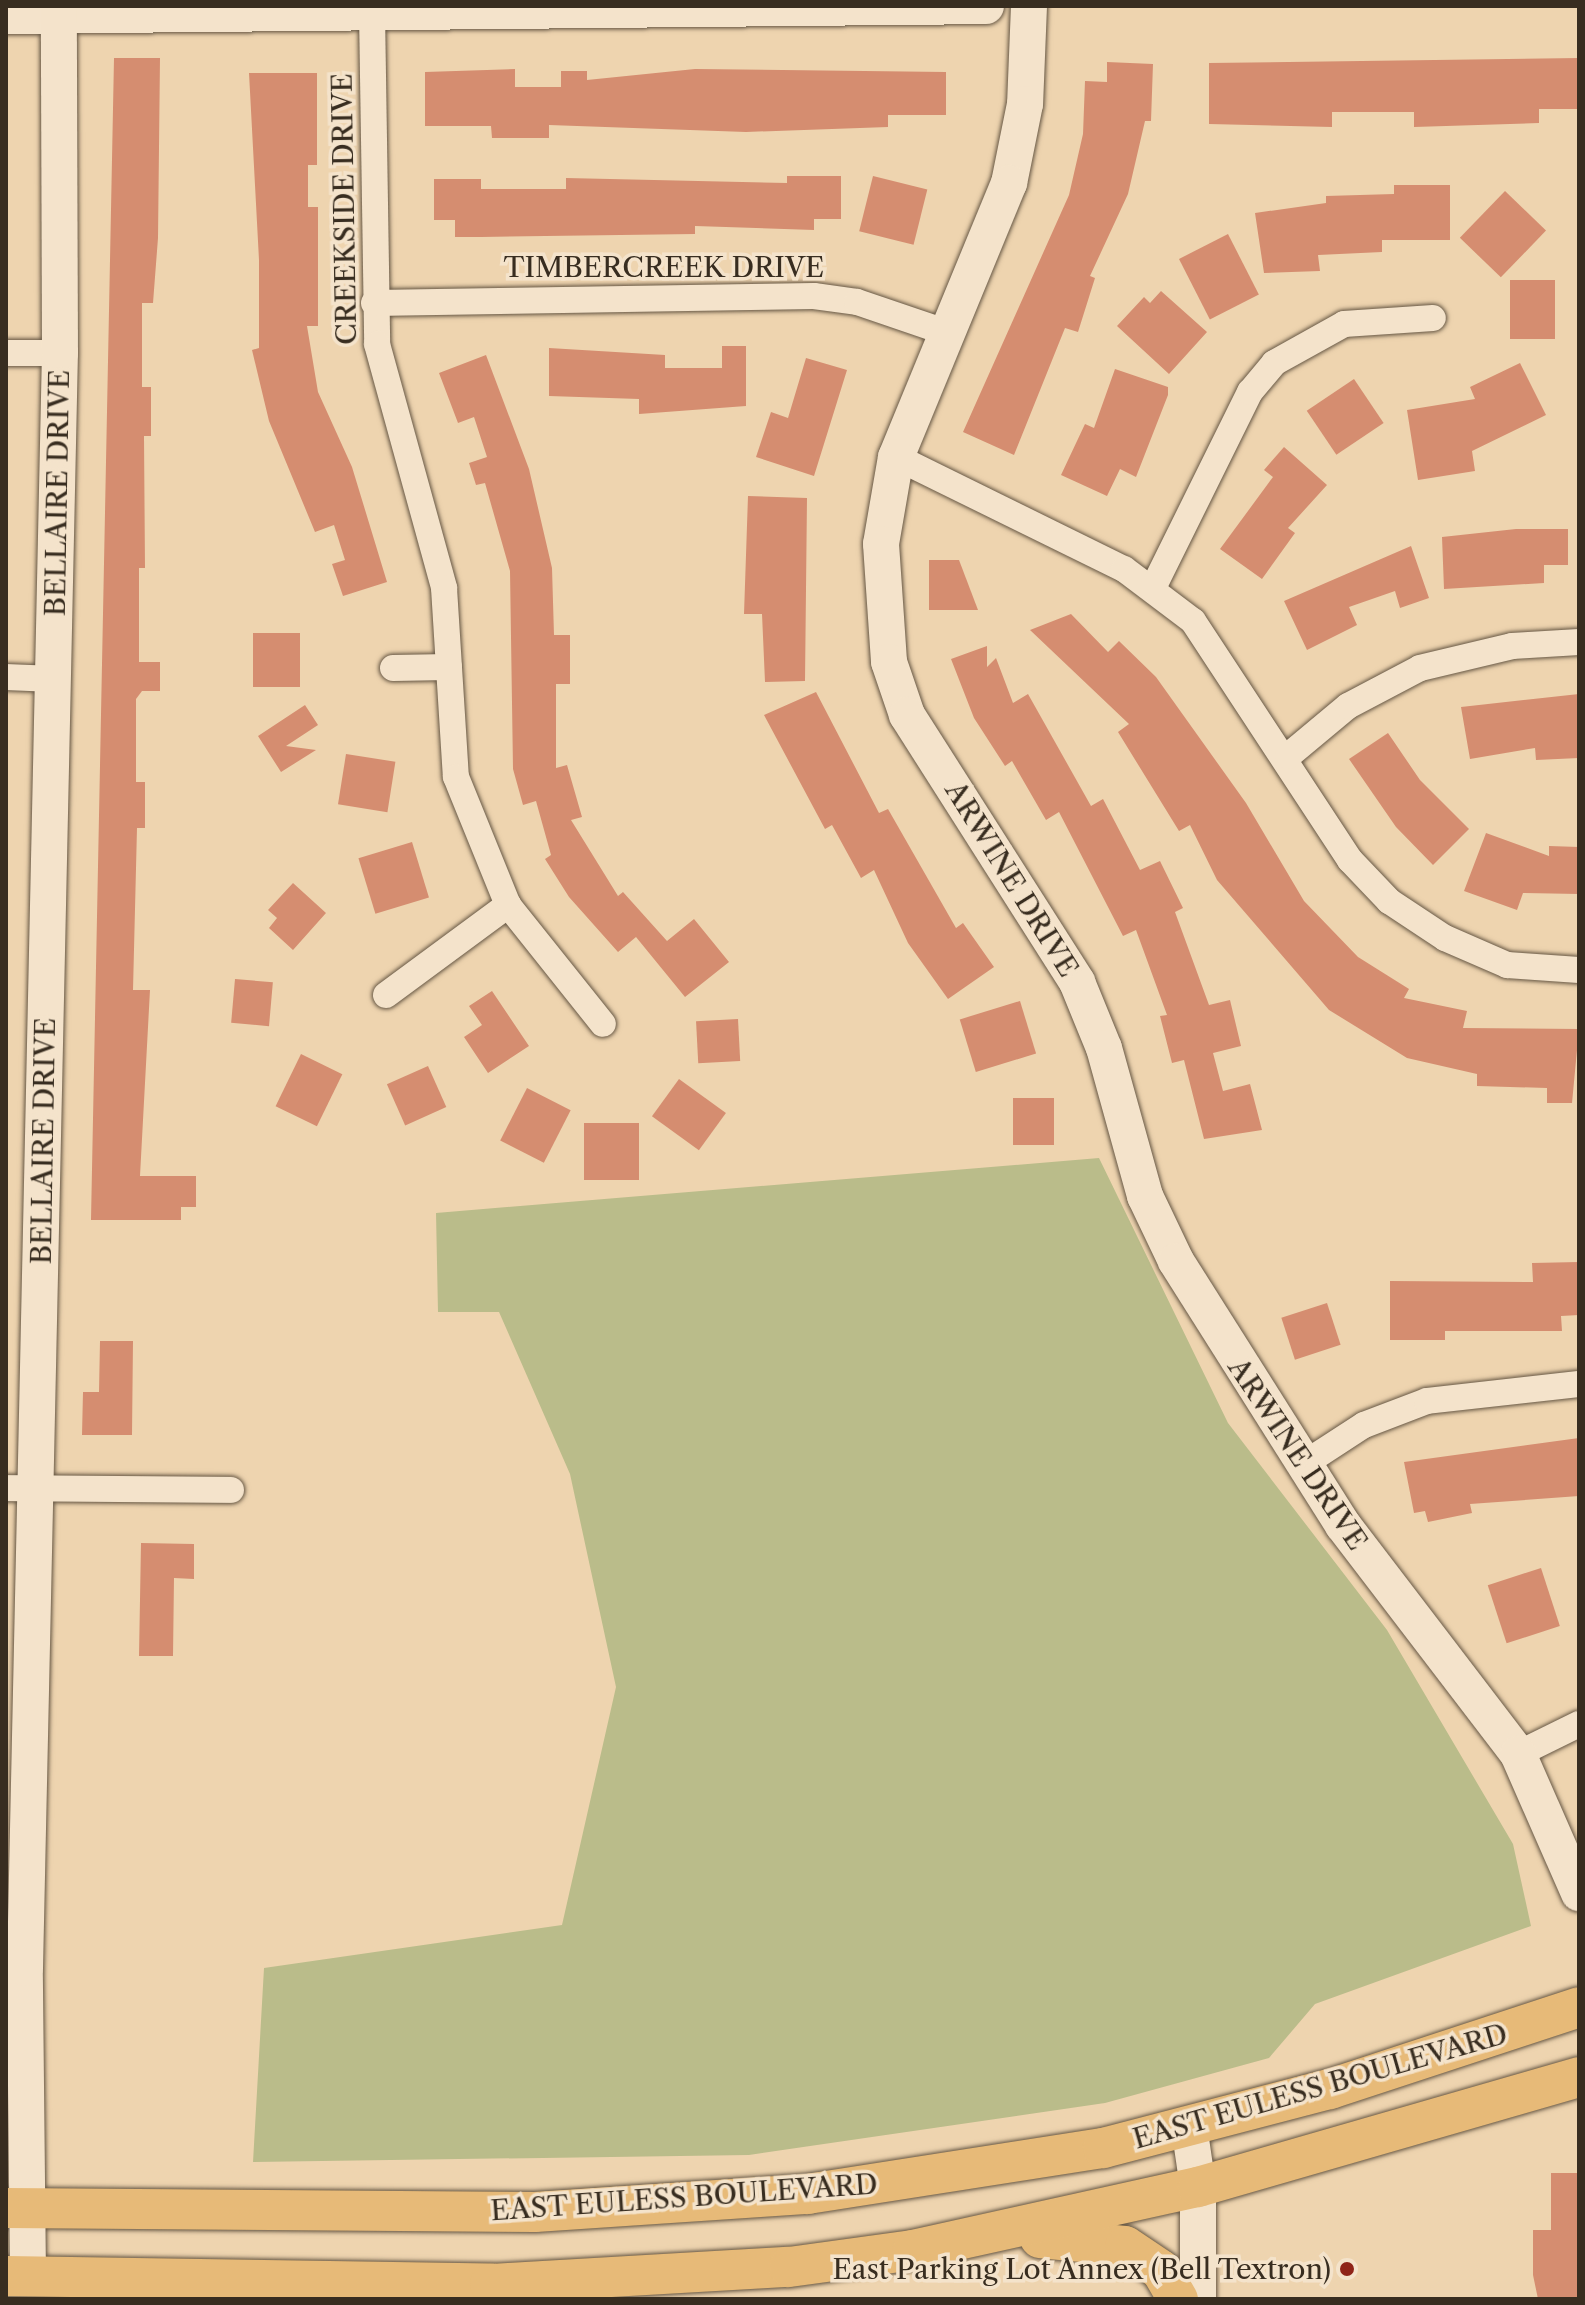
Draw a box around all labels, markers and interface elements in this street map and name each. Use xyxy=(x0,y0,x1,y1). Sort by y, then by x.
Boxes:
street label: CREEKSIDE DRIVE xyxy=(325,73,363,345)
street label: TIMBERCREEK DRIVE xyxy=(503,250,825,284)
street label: BELLAIRE DRIVE xyxy=(38,369,76,617)
street label: ARWINE DRIVE xyxy=(938,775,1086,983)
street label: BELLAIRE DRIVE xyxy=(24,1017,62,1265)
street label: ARWINE DRIVE xyxy=(1221,1352,1375,1556)
street label: EAST EULESS BOULEVARD xyxy=(1129,2016,1511,2156)
street label: EAST EULESS BOULEVARD xyxy=(489,2167,879,2227)
place label: East Parking Lot Annex (Bell Textron) xyxy=(830,2252,1331,2286)
marker: East Parking Lot Annex (Bell Textron) xyxy=(1338,2260,1356,2278)

